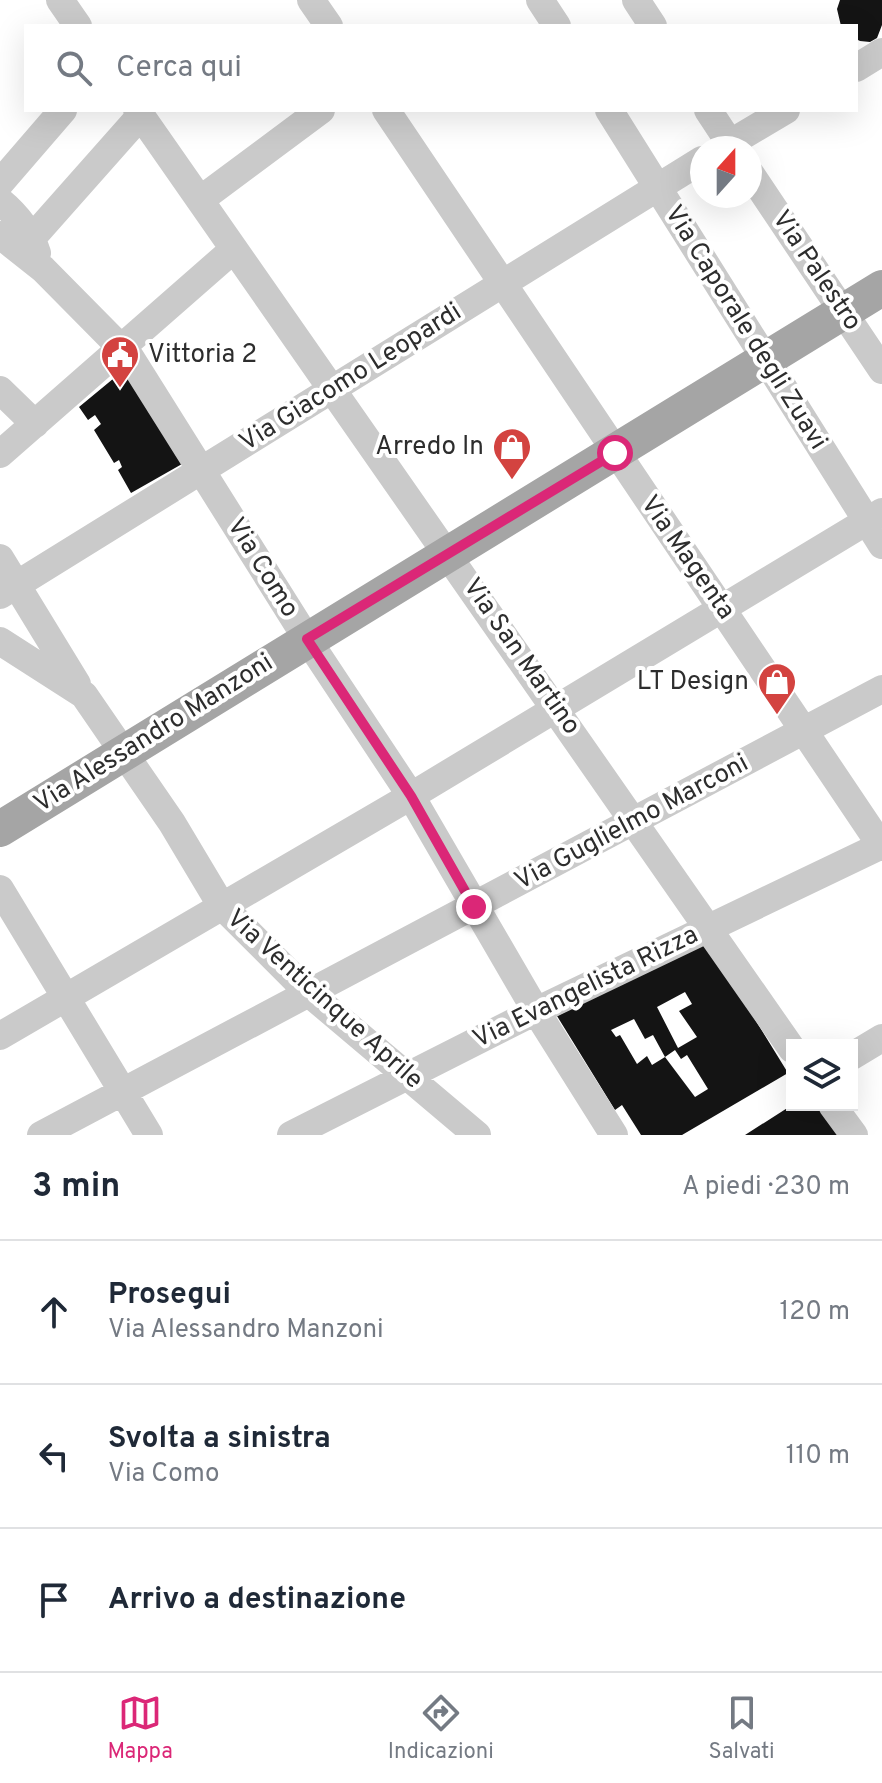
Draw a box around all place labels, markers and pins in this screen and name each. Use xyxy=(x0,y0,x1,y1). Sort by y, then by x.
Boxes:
public building icon: Vittoria 2 xyxy=(99,334,141,389)
place label: Vittoria 2 xyxy=(148,339,257,372)
shop icon: Arredo In xyxy=(491,426,533,481)
place label: Arredo In xyxy=(375,431,484,464)
shop icon: LT Design xyxy=(756,661,798,716)
place label: LT Design xyxy=(637,666,749,699)

